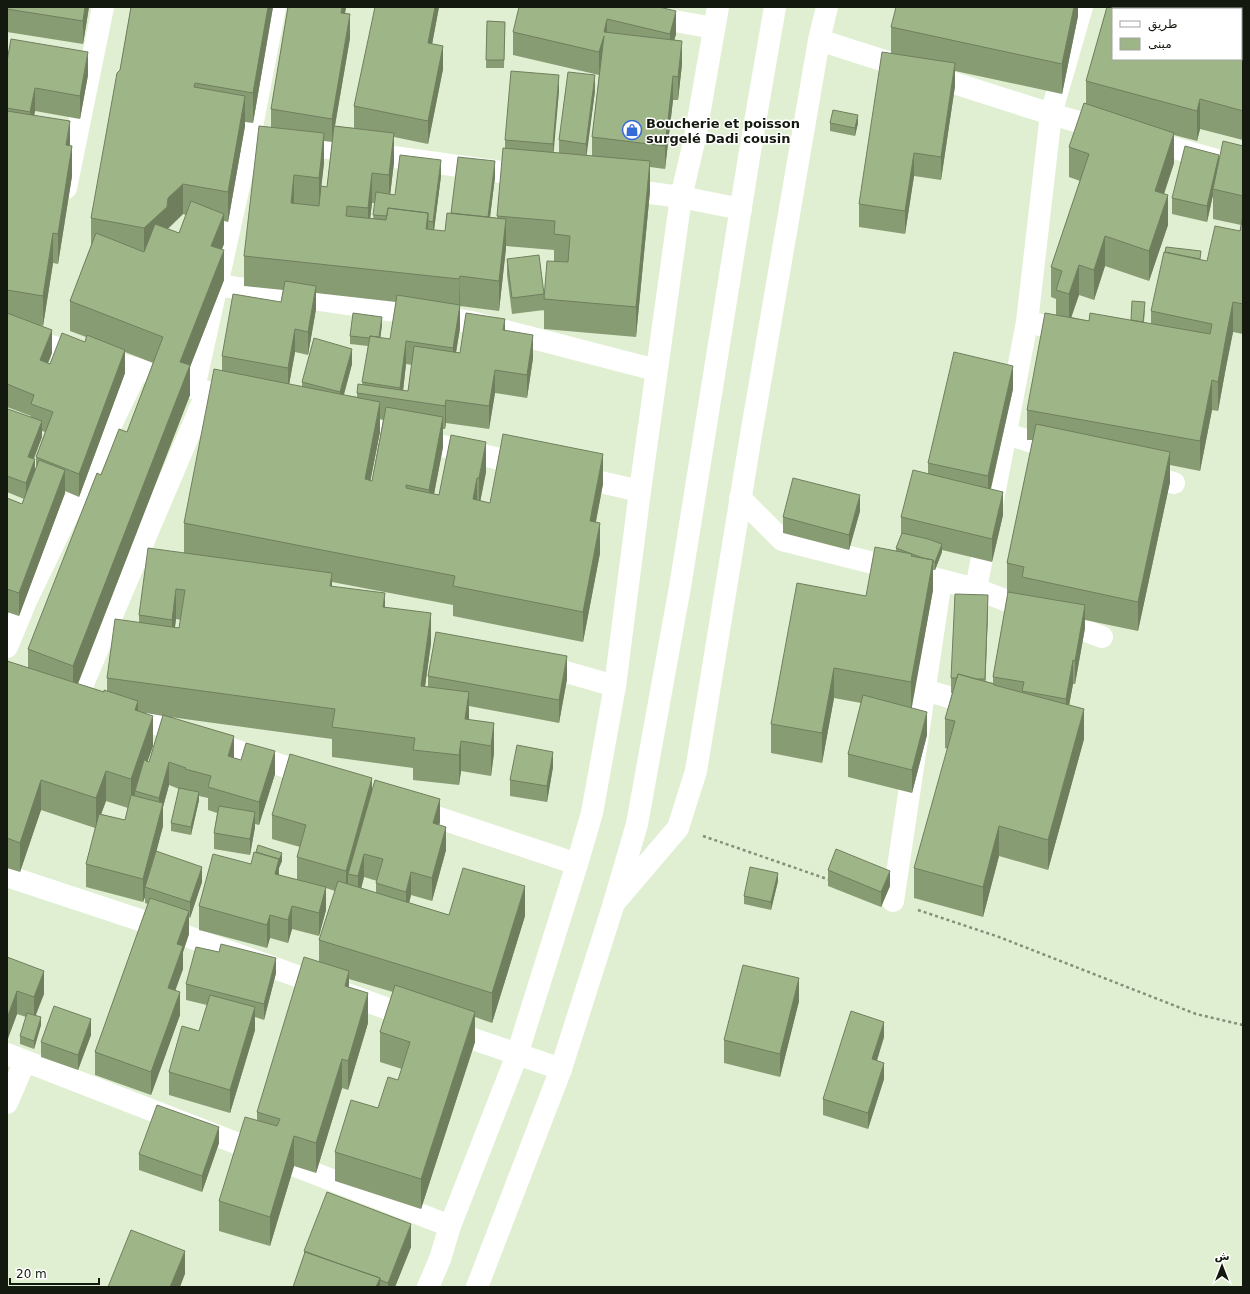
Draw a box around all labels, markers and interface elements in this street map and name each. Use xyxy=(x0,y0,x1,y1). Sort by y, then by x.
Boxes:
legend xyxy=(1112,8,1242,60)
text: طريق xyxy=(1148,17,1178,32)
text: مبنى xyxy=(1148,37,1172,51)
place label: Boucherie et poisson surgelé Dadi cousin xyxy=(646,116,800,146)
shop icon: Boucherie et poisson surgelé Dadi cousin xyxy=(621,119,643,141)
north arrow xyxy=(1202,1246,1242,1286)
text: ش xyxy=(1214,1250,1230,1263)
scale bar xyxy=(10,1260,99,1286)
text: 20 m xyxy=(16,1267,47,1281)

